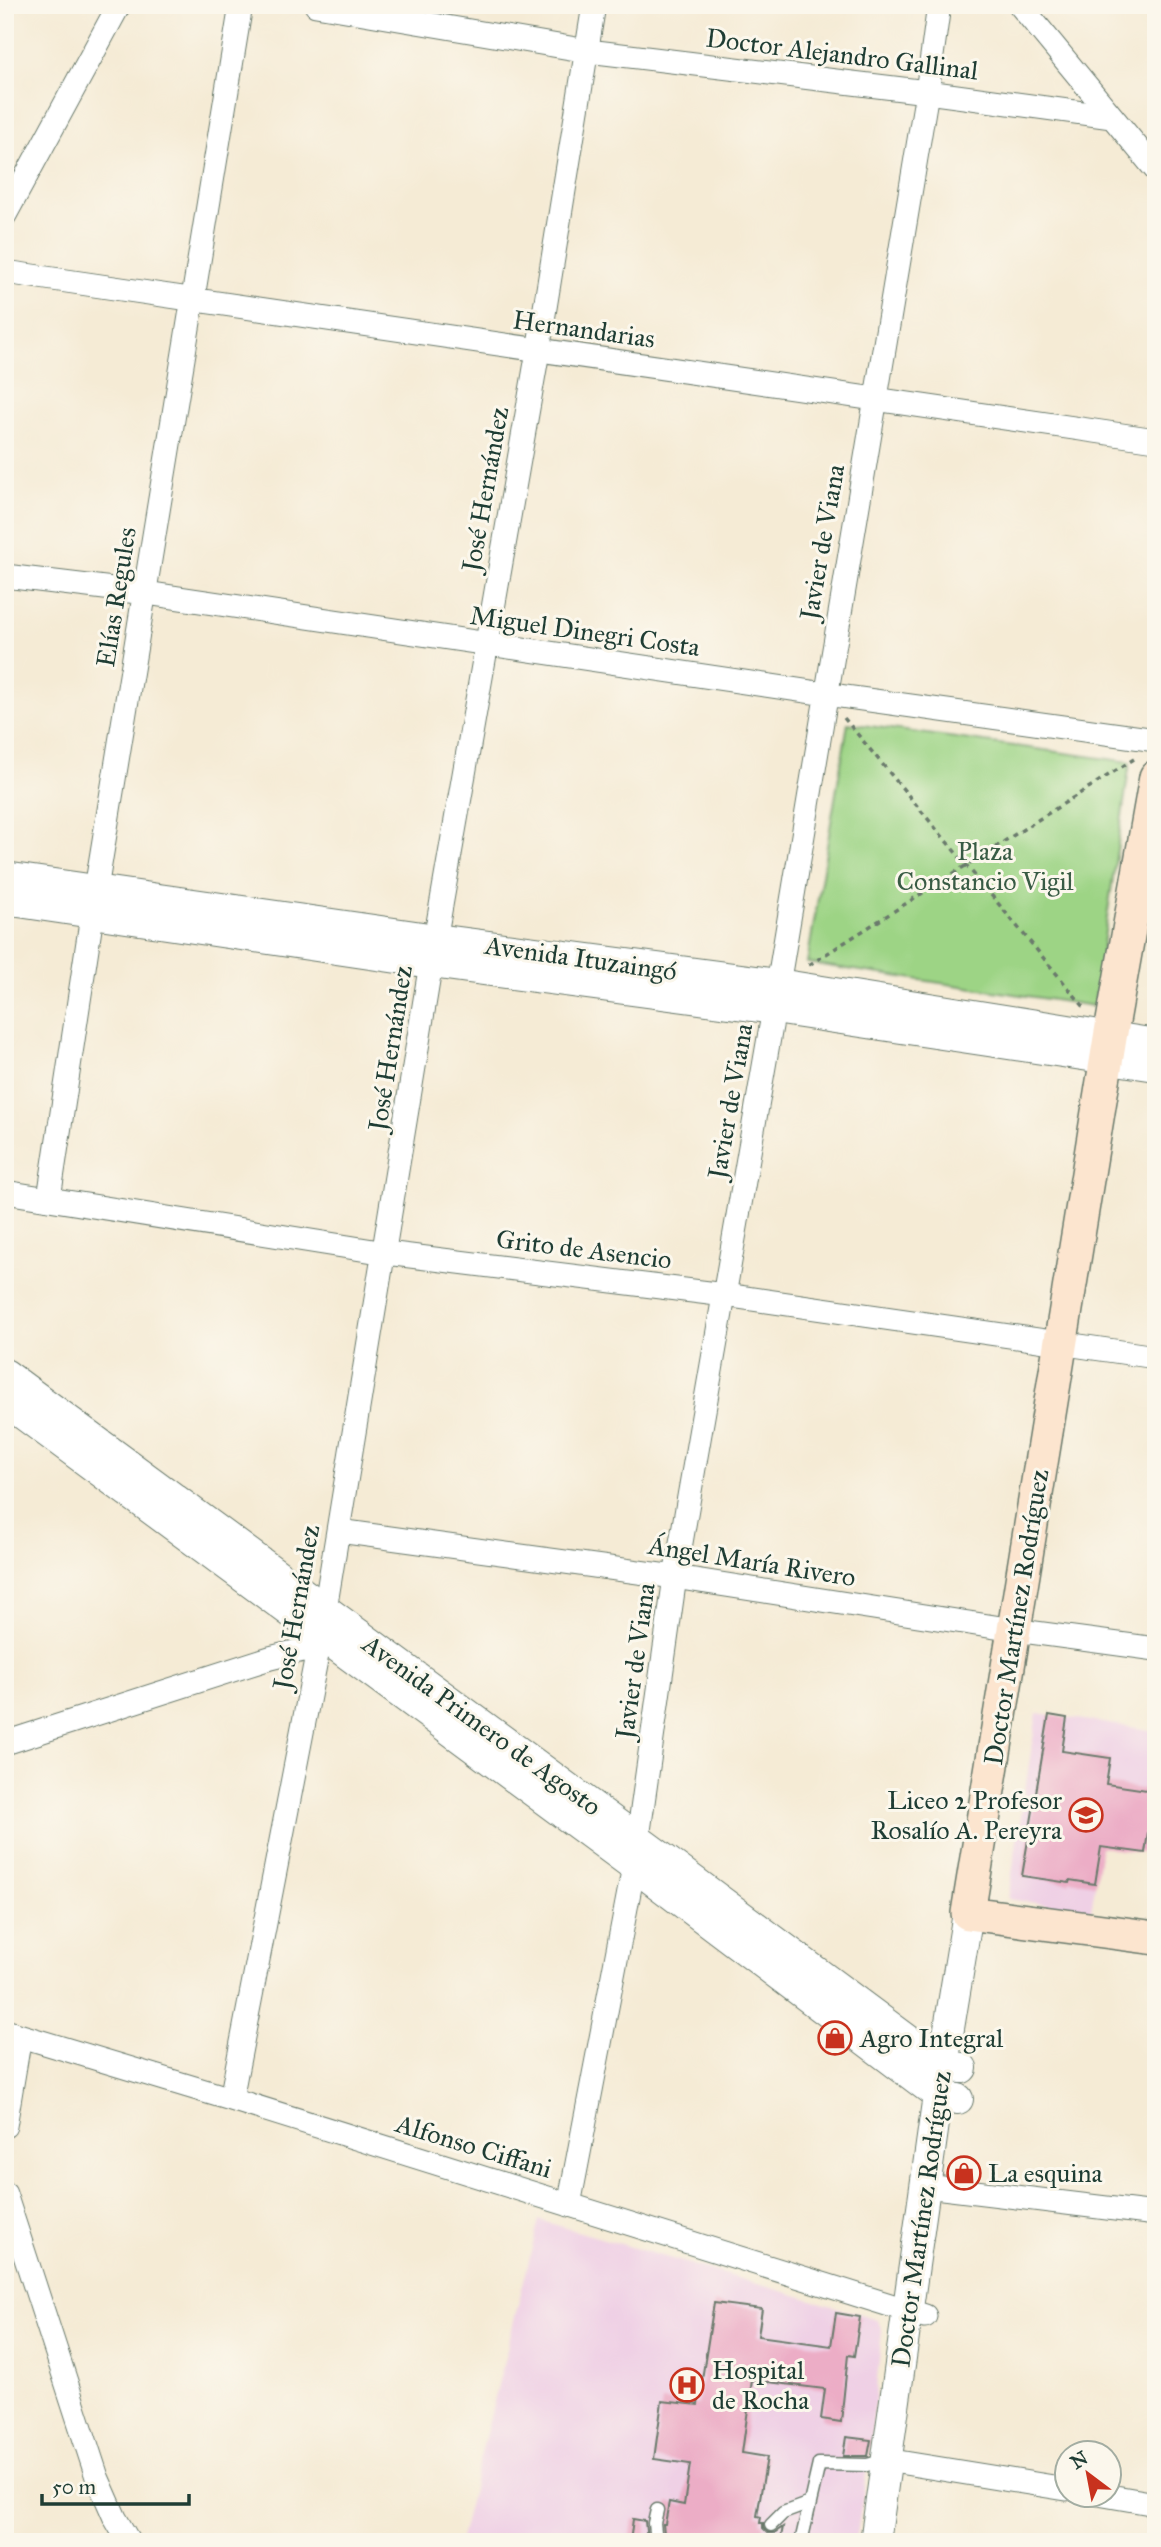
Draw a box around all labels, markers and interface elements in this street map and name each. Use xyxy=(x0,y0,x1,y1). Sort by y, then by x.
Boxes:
street label: Doctor Alejandro Gallinal xyxy=(704,21,980,87)
street label: Hernandarias xyxy=(511,303,657,355)
street label: José Hernández xyxy=(454,404,515,577)
street label: Javier de Viana xyxy=(792,462,851,625)
street label: Elías Regules xyxy=(89,525,143,669)
street label: Miguel Dinegri Costa xyxy=(468,599,702,663)
park label: Plaza Constancio Vigil xyxy=(896,835,1074,897)
street label: Avenida Ituzaingó xyxy=(482,929,679,987)
street label: José Hernández xyxy=(361,963,419,1136)
street label: Javier de Viana xyxy=(700,1021,759,1184)
street label: Grito de Asencio xyxy=(494,1222,674,1276)
street label: Doctor Martínez Rodríguez xyxy=(977,1467,1055,1767)
street label: José Hernández xyxy=(265,1522,326,1695)
street label: Ángel María Rivero xyxy=(645,1529,858,1593)
street label: Javier de Viana xyxy=(608,1581,662,1744)
street label: Avenida Primero de Agosto xyxy=(356,1627,608,1822)
place label: Liceo 2 Profesor Rosalío A. Pereyra xyxy=(870,1784,1062,1846)
school or university icon: Liceo 2 Profesor Rosalío A. Pereyra xyxy=(1067,1796,1105,1834)
shop icon: Agro Integral xyxy=(816,2019,854,2057)
place label: Agro Integral xyxy=(859,2022,1003,2054)
street label: Doctor Martínez Rodríguez xyxy=(884,2069,958,2369)
street label: Alfonso Ciffani xyxy=(391,2107,556,2185)
shop icon: La esquina xyxy=(945,2154,983,2192)
place label: La esquina xyxy=(988,2157,1103,2189)
place label: Hospital de Rocha xyxy=(712,2354,809,2416)
hospital icon: Hospital de Rocha xyxy=(668,2366,706,2404)
north arrow xyxy=(1052,2438,1122,2508)
text: N xyxy=(1066,2446,1092,2474)
scale bar xyxy=(42,2463,189,2507)
text: 50 m xyxy=(52,2474,97,2500)

